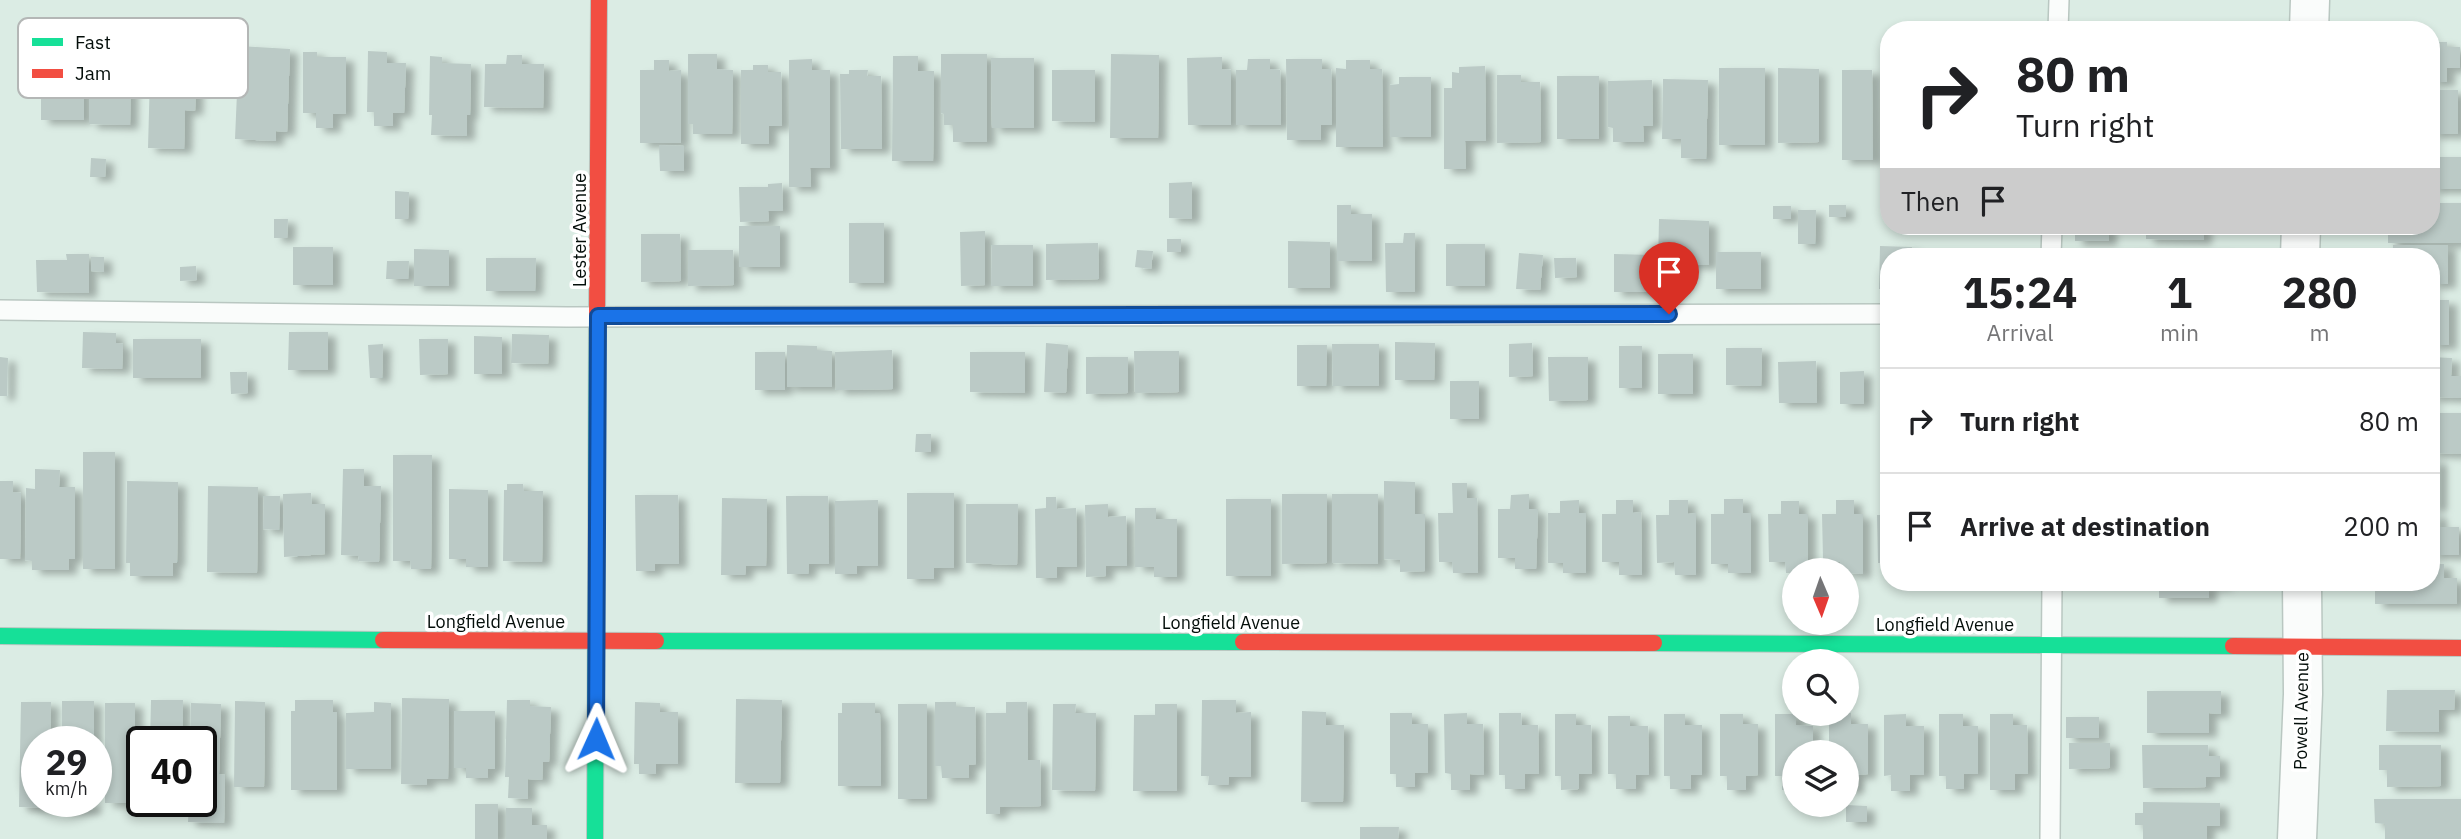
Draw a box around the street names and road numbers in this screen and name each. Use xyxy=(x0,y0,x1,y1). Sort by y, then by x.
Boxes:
street label: Lester Avenue xyxy=(568,173,591,287)
street label: Longfield Avenue xyxy=(427,610,565,633)
street label: Longfield Avenue xyxy=(1162,611,1300,634)
street label: Longfield Avenue xyxy=(1876,613,2014,636)
street label: Powell Avenue xyxy=(2288,652,2314,770)

